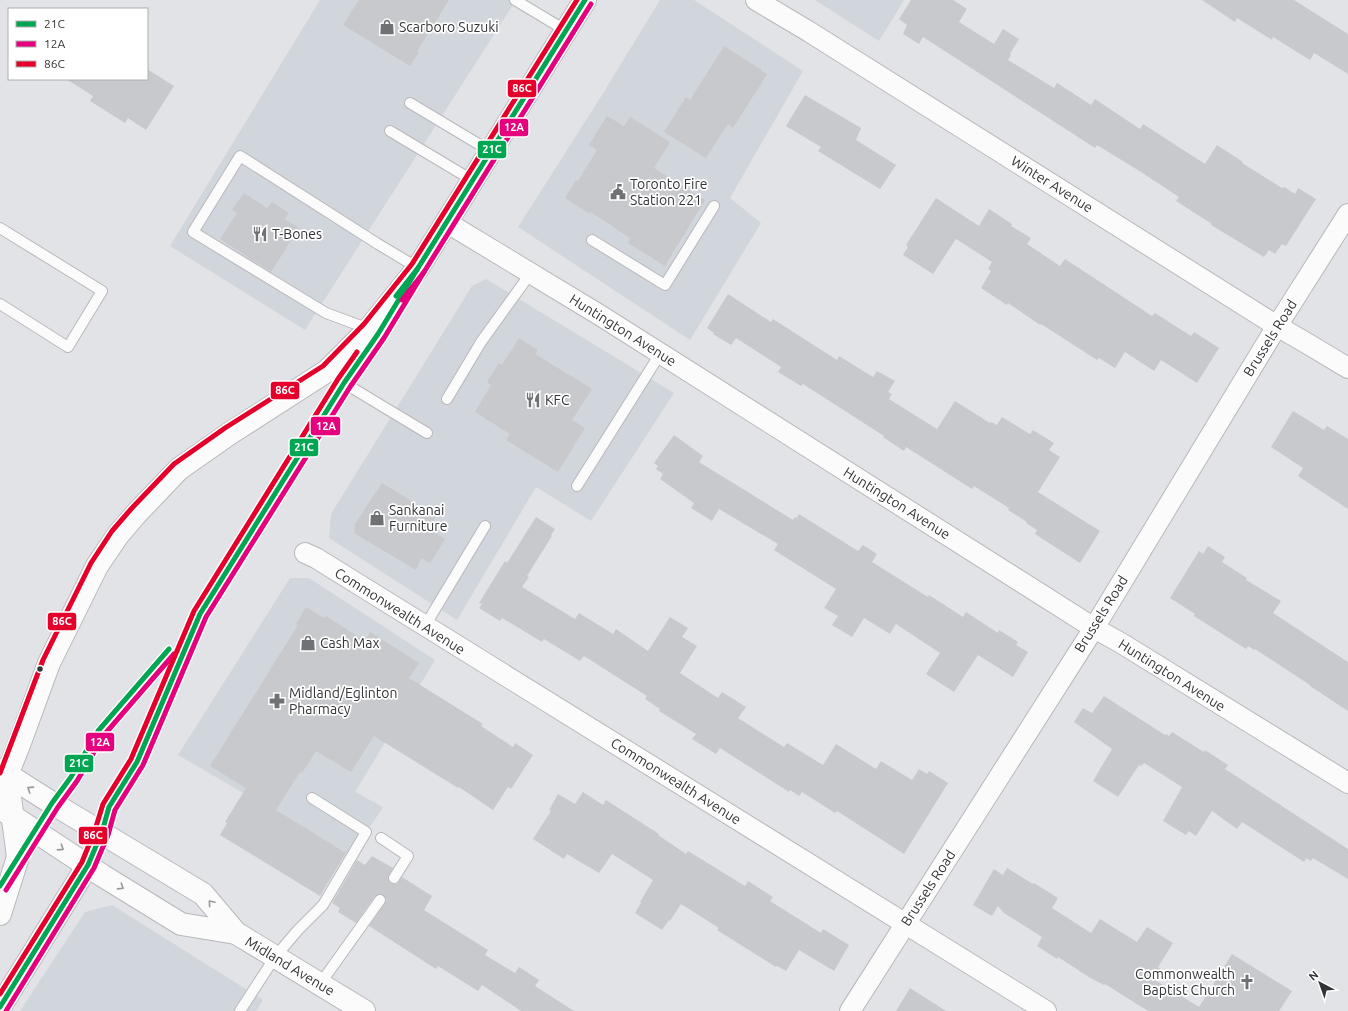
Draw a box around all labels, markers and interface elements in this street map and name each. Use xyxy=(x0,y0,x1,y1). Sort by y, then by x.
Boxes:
legend xyxy=(8,8,148,80)
text: 21C xyxy=(44,17,66,30)
shop icon: Scarboro Suzuki xyxy=(378,18,396,36)
place label: Scarboro Suzuki xyxy=(399,19,499,35)
text: 12A xyxy=(44,37,66,50)
text: 86C xyxy=(44,57,66,70)
line badge: 86C xyxy=(507,79,537,98)
text: 86C xyxy=(512,82,532,94)
line badge: 12A xyxy=(499,118,529,137)
text: 12A xyxy=(504,121,524,133)
line badge: 21C xyxy=(477,140,507,159)
text: 21C xyxy=(482,143,502,155)
street label: Winter Avenue xyxy=(1008,152,1096,216)
place label: Toronto Fire Station 221 xyxy=(630,176,707,208)
public building icon: Toronto Fire Station 221 xyxy=(609,183,627,201)
restaurant icon: T-Bones xyxy=(251,225,269,243)
place label: T-Bones xyxy=(272,226,322,242)
street label: Huntington Avenue xyxy=(567,291,679,369)
street label: Brussels Road xyxy=(1240,297,1300,379)
line badge: 86C xyxy=(270,381,300,400)
text: 86C xyxy=(275,384,295,396)
restaurant icon: KFC xyxy=(524,391,542,409)
place label: KFC xyxy=(545,392,570,408)
line badge: 12A xyxy=(310,416,341,436)
text: 12A xyxy=(316,420,336,432)
line badge: 21C xyxy=(289,438,319,457)
text: 21C xyxy=(294,441,314,453)
street label: Huntington Avenue xyxy=(841,464,953,542)
place label: Sankanai Furniture xyxy=(389,502,447,534)
shop icon: Sankanai Furniture xyxy=(368,509,386,527)
street label: Commonwealth Avenue xyxy=(332,564,468,658)
street label: Brussels Road xyxy=(1071,573,1131,655)
line badge: 86C xyxy=(47,612,77,631)
text: 86C xyxy=(52,615,72,627)
shop icon: Cash Max xyxy=(299,634,317,652)
place label: Cash Max xyxy=(320,635,380,651)
street label: Huntington Avenue xyxy=(1116,636,1228,714)
unlabelled marker xyxy=(35,664,45,674)
place label: Midland/Eglinton Pharmacy xyxy=(289,685,397,717)
pharmacy icon: Midland/Eglinton Pharmacy xyxy=(268,692,286,710)
line badge: 12A xyxy=(85,732,115,752)
street label: Commonwealth Avenue xyxy=(608,734,744,828)
text: 12A xyxy=(90,736,110,748)
line badge: 21C xyxy=(64,754,94,773)
text: 21C xyxy=(69,757,89,769)
one-way arrow xyxy=(27,786,34,794)
line badge: 86C xyxy=(78,826,108,845)
text: 86C xyxy=(83,829,103,841)
one-way arrow xyxy=(57,843,64,851)
street label: Brussels Road xyxy=(898,847,958,929)
one-way arrow xyxy=(116,882,123,889)
one-way arrow xyxy=(208,900,215,908)
street label: Midland Avenue xyxy=(242,933,338,999)
north arrow xyxy=(1300,963,1340,1003)
place label: Commonwealth Baptist Church xyxy=(1135,966,1235,998)
text: N xyxy=(1306,968,1320,983)
church icon: Commonwealth Baptist Church xyxy=(1238,973,1256,991)

